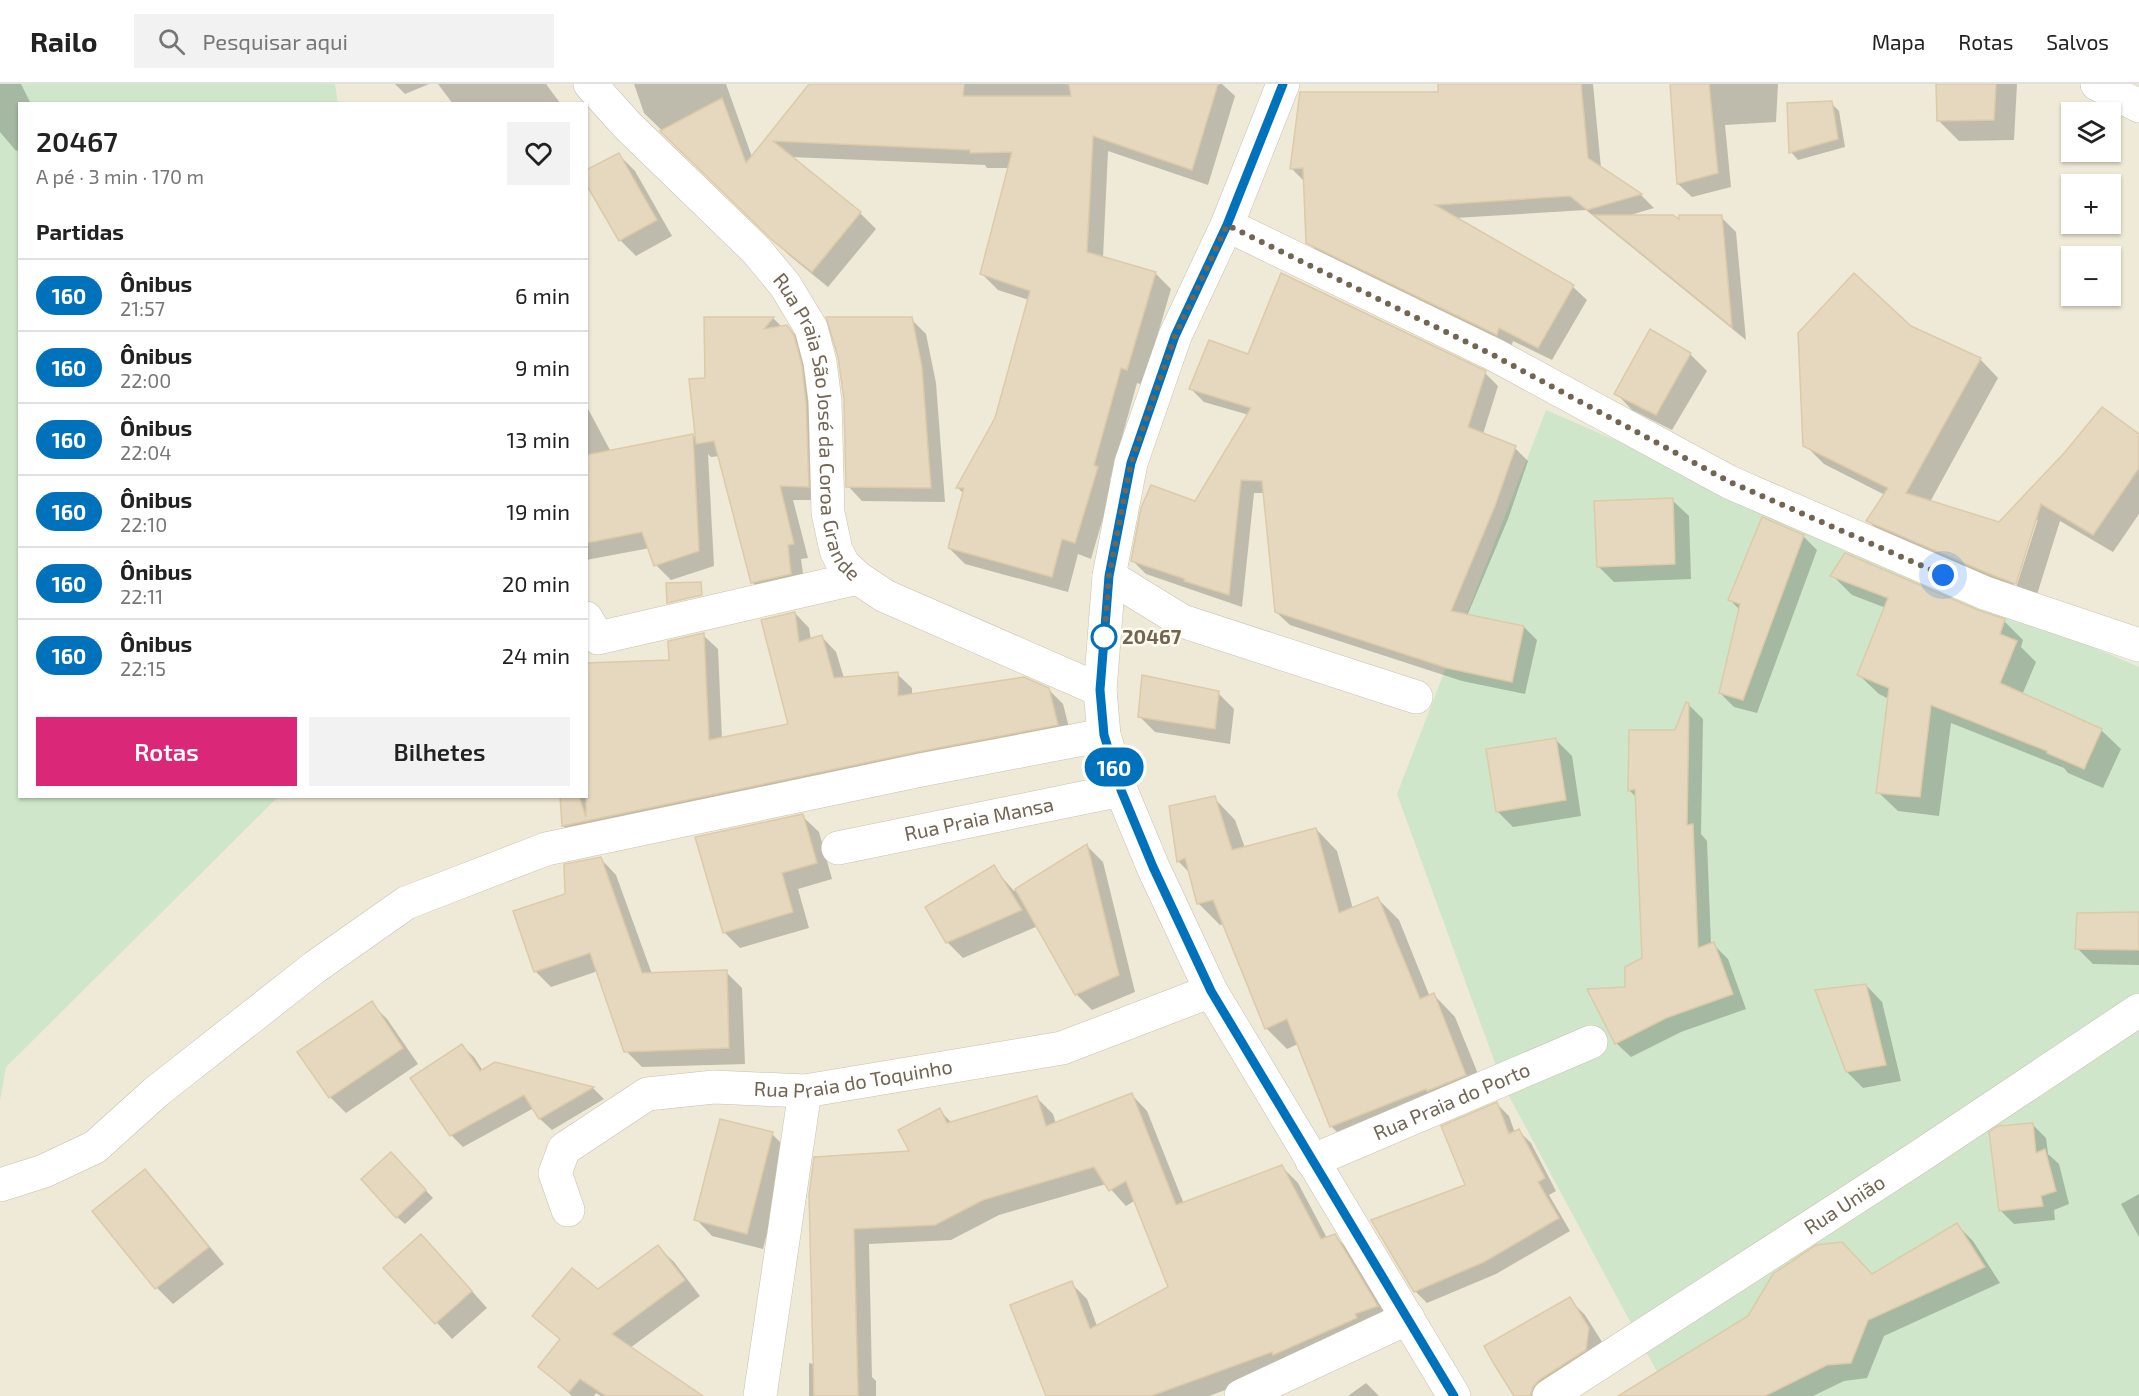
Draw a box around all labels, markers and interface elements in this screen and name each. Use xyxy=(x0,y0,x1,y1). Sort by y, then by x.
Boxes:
search box xyxy=(134,14,554,68)
text: Railo xyxy=(30,24,98,58)
icon: search xyxy=(155,25,188,58)
text: Pesquisar aqui xyxy=(203,28,348,54)
text: Mapa xyxy=(1872,29,1925,54)
text: Rotas xyxy=(1958,29,2013,54)
text: Salvos xyxy=(2046,29,2109,54)
map controls xyxy=(2061,102,2121,306)
button: layers xyxy=(2061,102,2121,162)
button: heart xyxy=(507,122,570,185)
text: 20467 xyxy=(36,124,118,158)
text: A pé · 3 min · 170 m xyxy=(36,164,204,188)
button: + xyxy=(2061,174,2121,234)
text: Partidas xyxy=(36,218,124,244)
button: − xyxy=(2061,246,2121,306)
street label: Rua Praia São José da Coroa Grande xyxy=(769,267,866,585)
text: Ônibus xyxy=(120,270,192,296)
text: 6 min xyxy=(515,282,570,308)
text: 160 xyxy=(52,283,86,308)
text: 21:57 xyxy=(120,296,165,320)
text: Ônibus xyxy=(120,342,192,368)
text: 9 min xyxy=(515,354,570,380)
text: 160 xyxy=(52,355,86,380)
text: 22:00 xyxy=(120,368,171,392)
text: Ônibus xyxy=(120,414,192,440)
text: 13 min xyxy=(507,426,570,452)
text: 160 xyxy=(52,427,86,452)
text: 22:04 xyxy=(120,440,172,464)
text: Ônibus xyxy=(120,486,192,512)
text: 19 min xyxy=(506,498,570,524)
text: 160 xyxy=(52,499,86,524)
text: 22:10 xyxy=(120,512,167,536)
text: Ônibus xyxy=(120,558,192,584)
your location xyxy=(1928,560,1958,590)
text: 20 min xyxy=(502,570,570,596)
text: 160 xyxy=(52,571,86,596)
text: 22:11 xyxy=(120,584,163,608)
marker: 20467 xyxy=(1091,624,1117,650)
place label: 20467 xyxy=(1122,624,1182,648)
text: Ônibus xyxy=(120,630,192,656)
text: 24 min xyxy=(502,642,570,668)
text: 160 xyxy=(52,643,86,668)
text: 22:15 xyxy=(120,656,166,680)
button: Rotas xyxy=(36,717,297,786)
button: Bilhetes xyxy=(309,717,570,786)
line badge: 160 xyxy=(1080,748,1148,786)
text: 160 xyxy=(1097,755,1131,780)
street label: Rua Praia Mansa xyxy=(902,791,1056,845)
street label: Rua Praia do Toquinho xyxy=(753,1054,954,1102)
street label: Rua Praia do Porto xyxy=(1369,1056,1533,1144)
street label: Rua União xyxy=(1799,1169,1889,1239)

